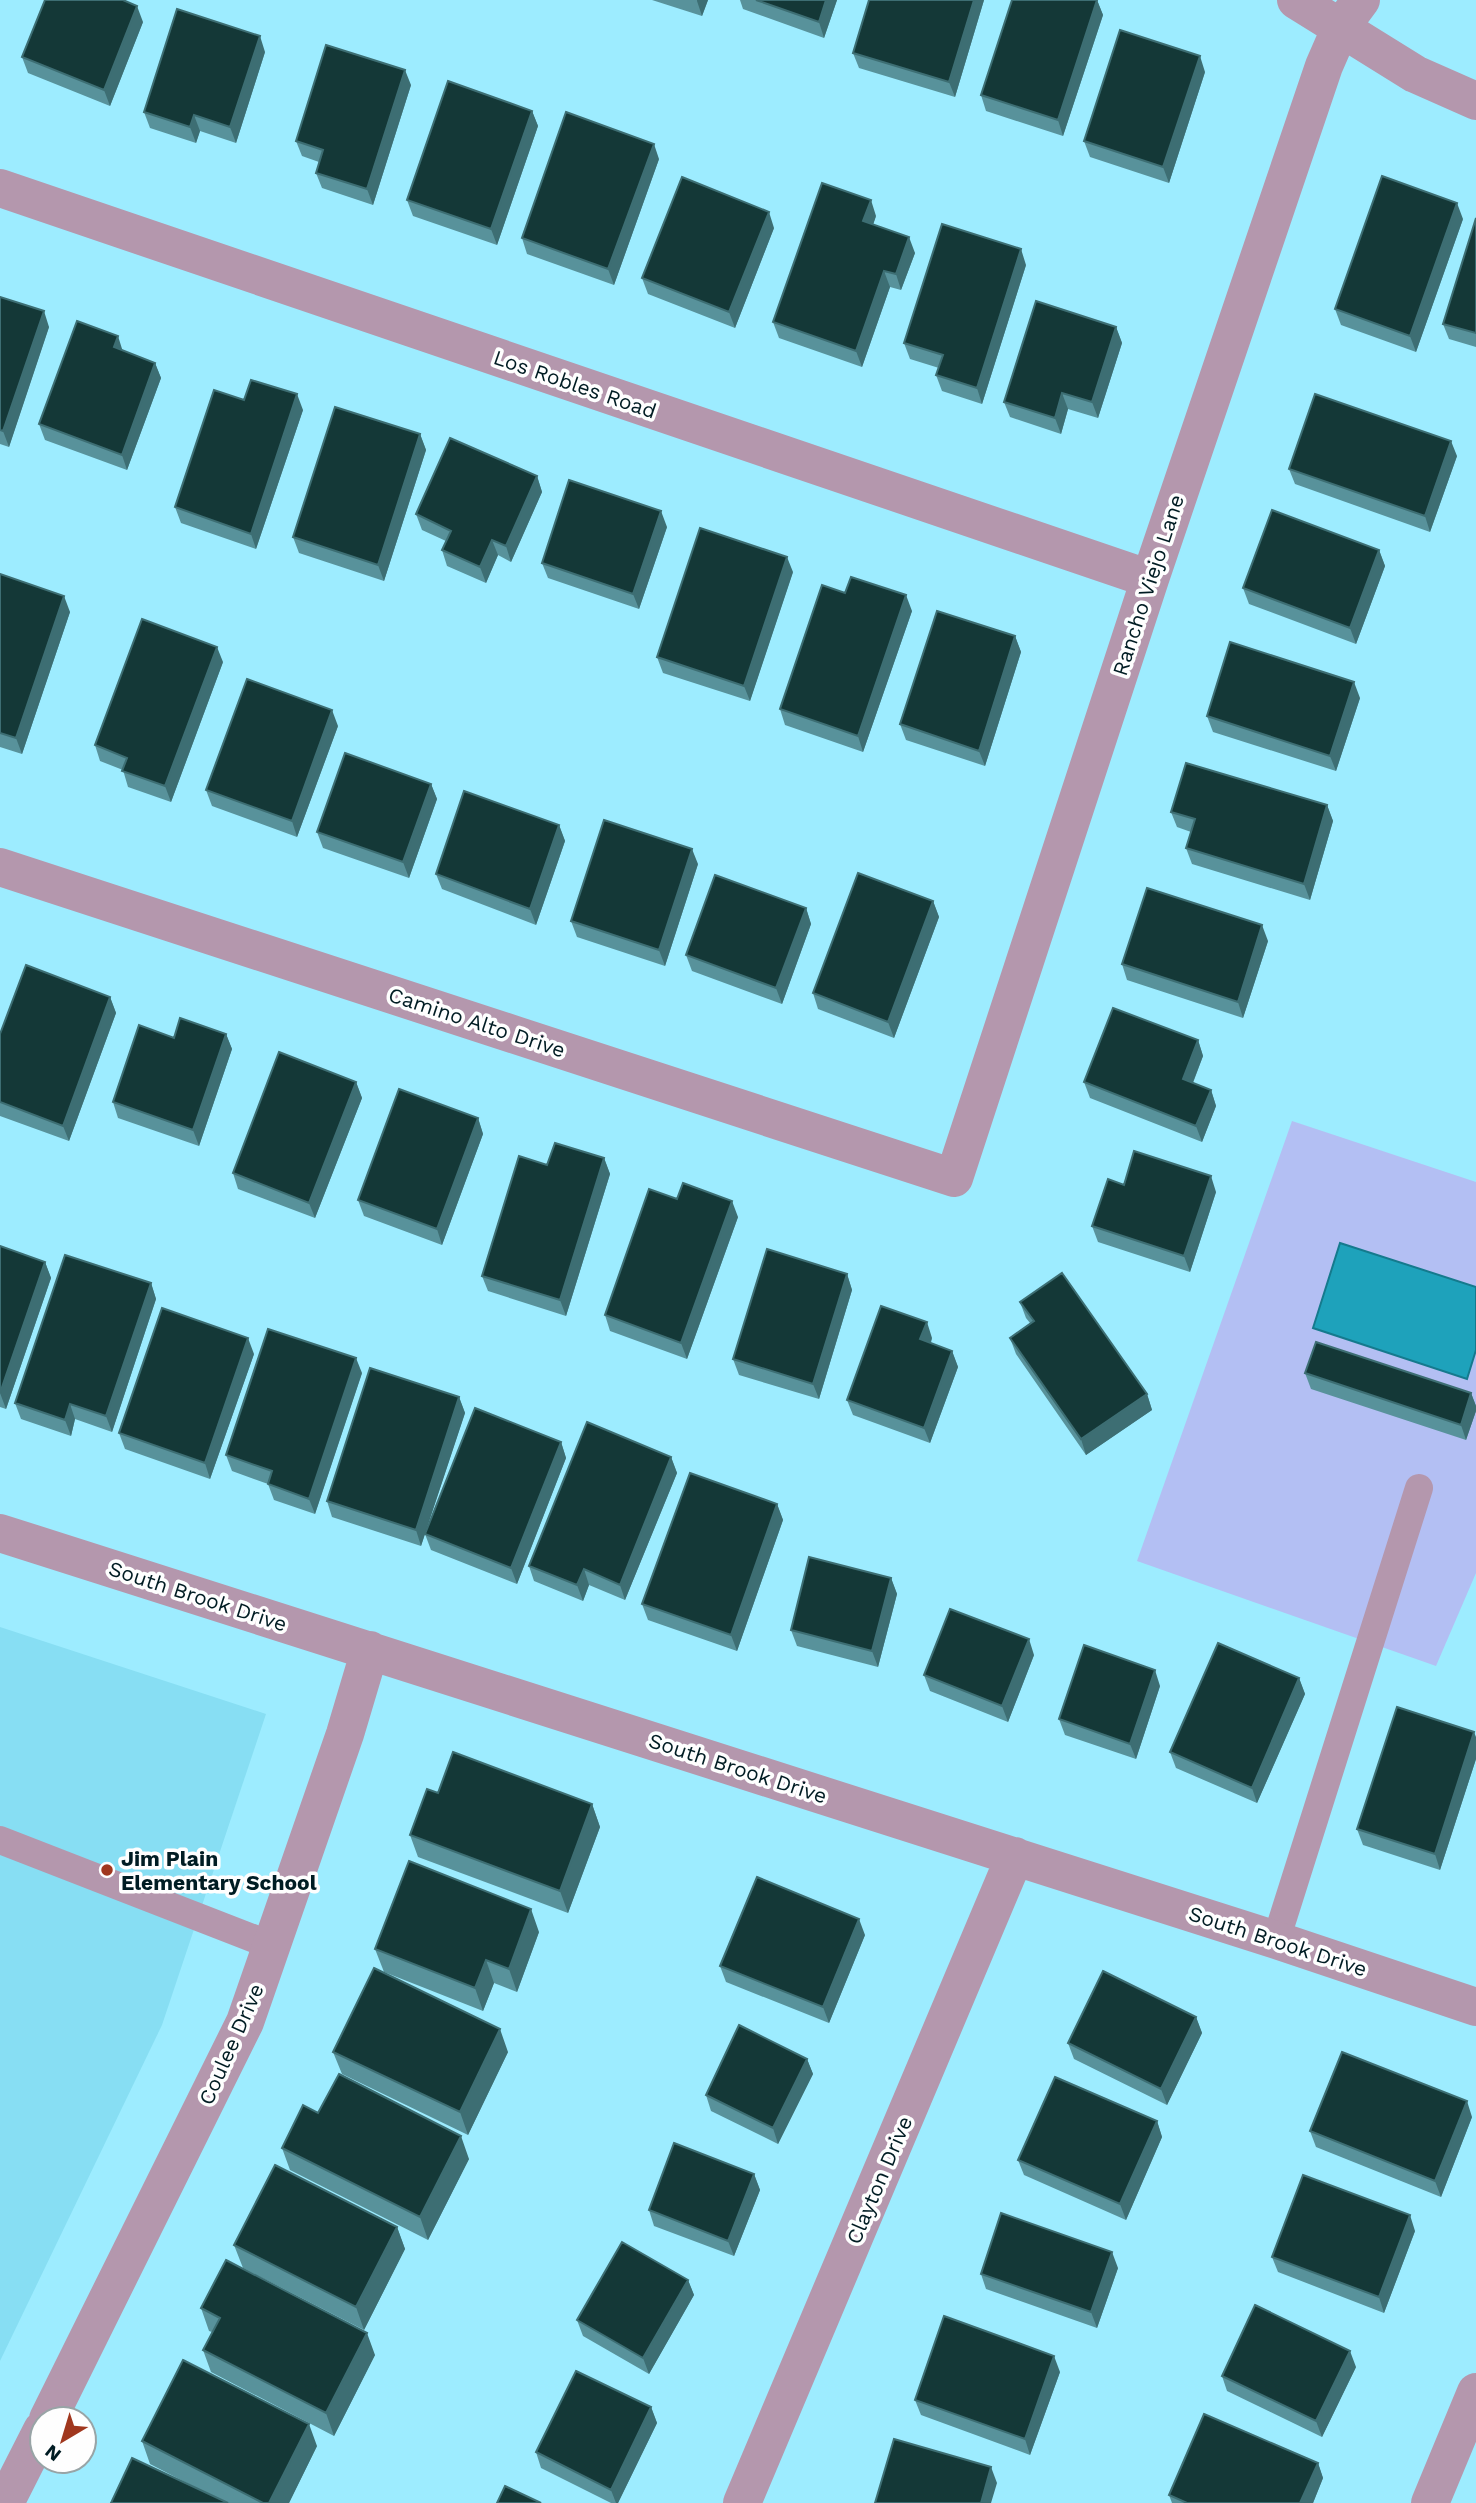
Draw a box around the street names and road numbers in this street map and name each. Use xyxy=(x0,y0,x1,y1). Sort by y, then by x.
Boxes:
street label: Los Robles Road xyxy=(490,344,660,424)
street label: Rancho Viejo Lane xyxy=(1107,491,1189,679)
street label: Camino Alto Drive xyxy=(385,982,569,1062)
street label: South Brook Drive xyxy=(106,1555,290,1637)
street label: South Brook Drive xyxy=(646,1727,830,1809)
street label: South Brook Drive xyxy=(1186,1900,1370,1982)
street label: Coulee Drive xyxy=(193,1980,269,2108)
street label: Clayton Drive xyxy=(841,2112,917,2248)

